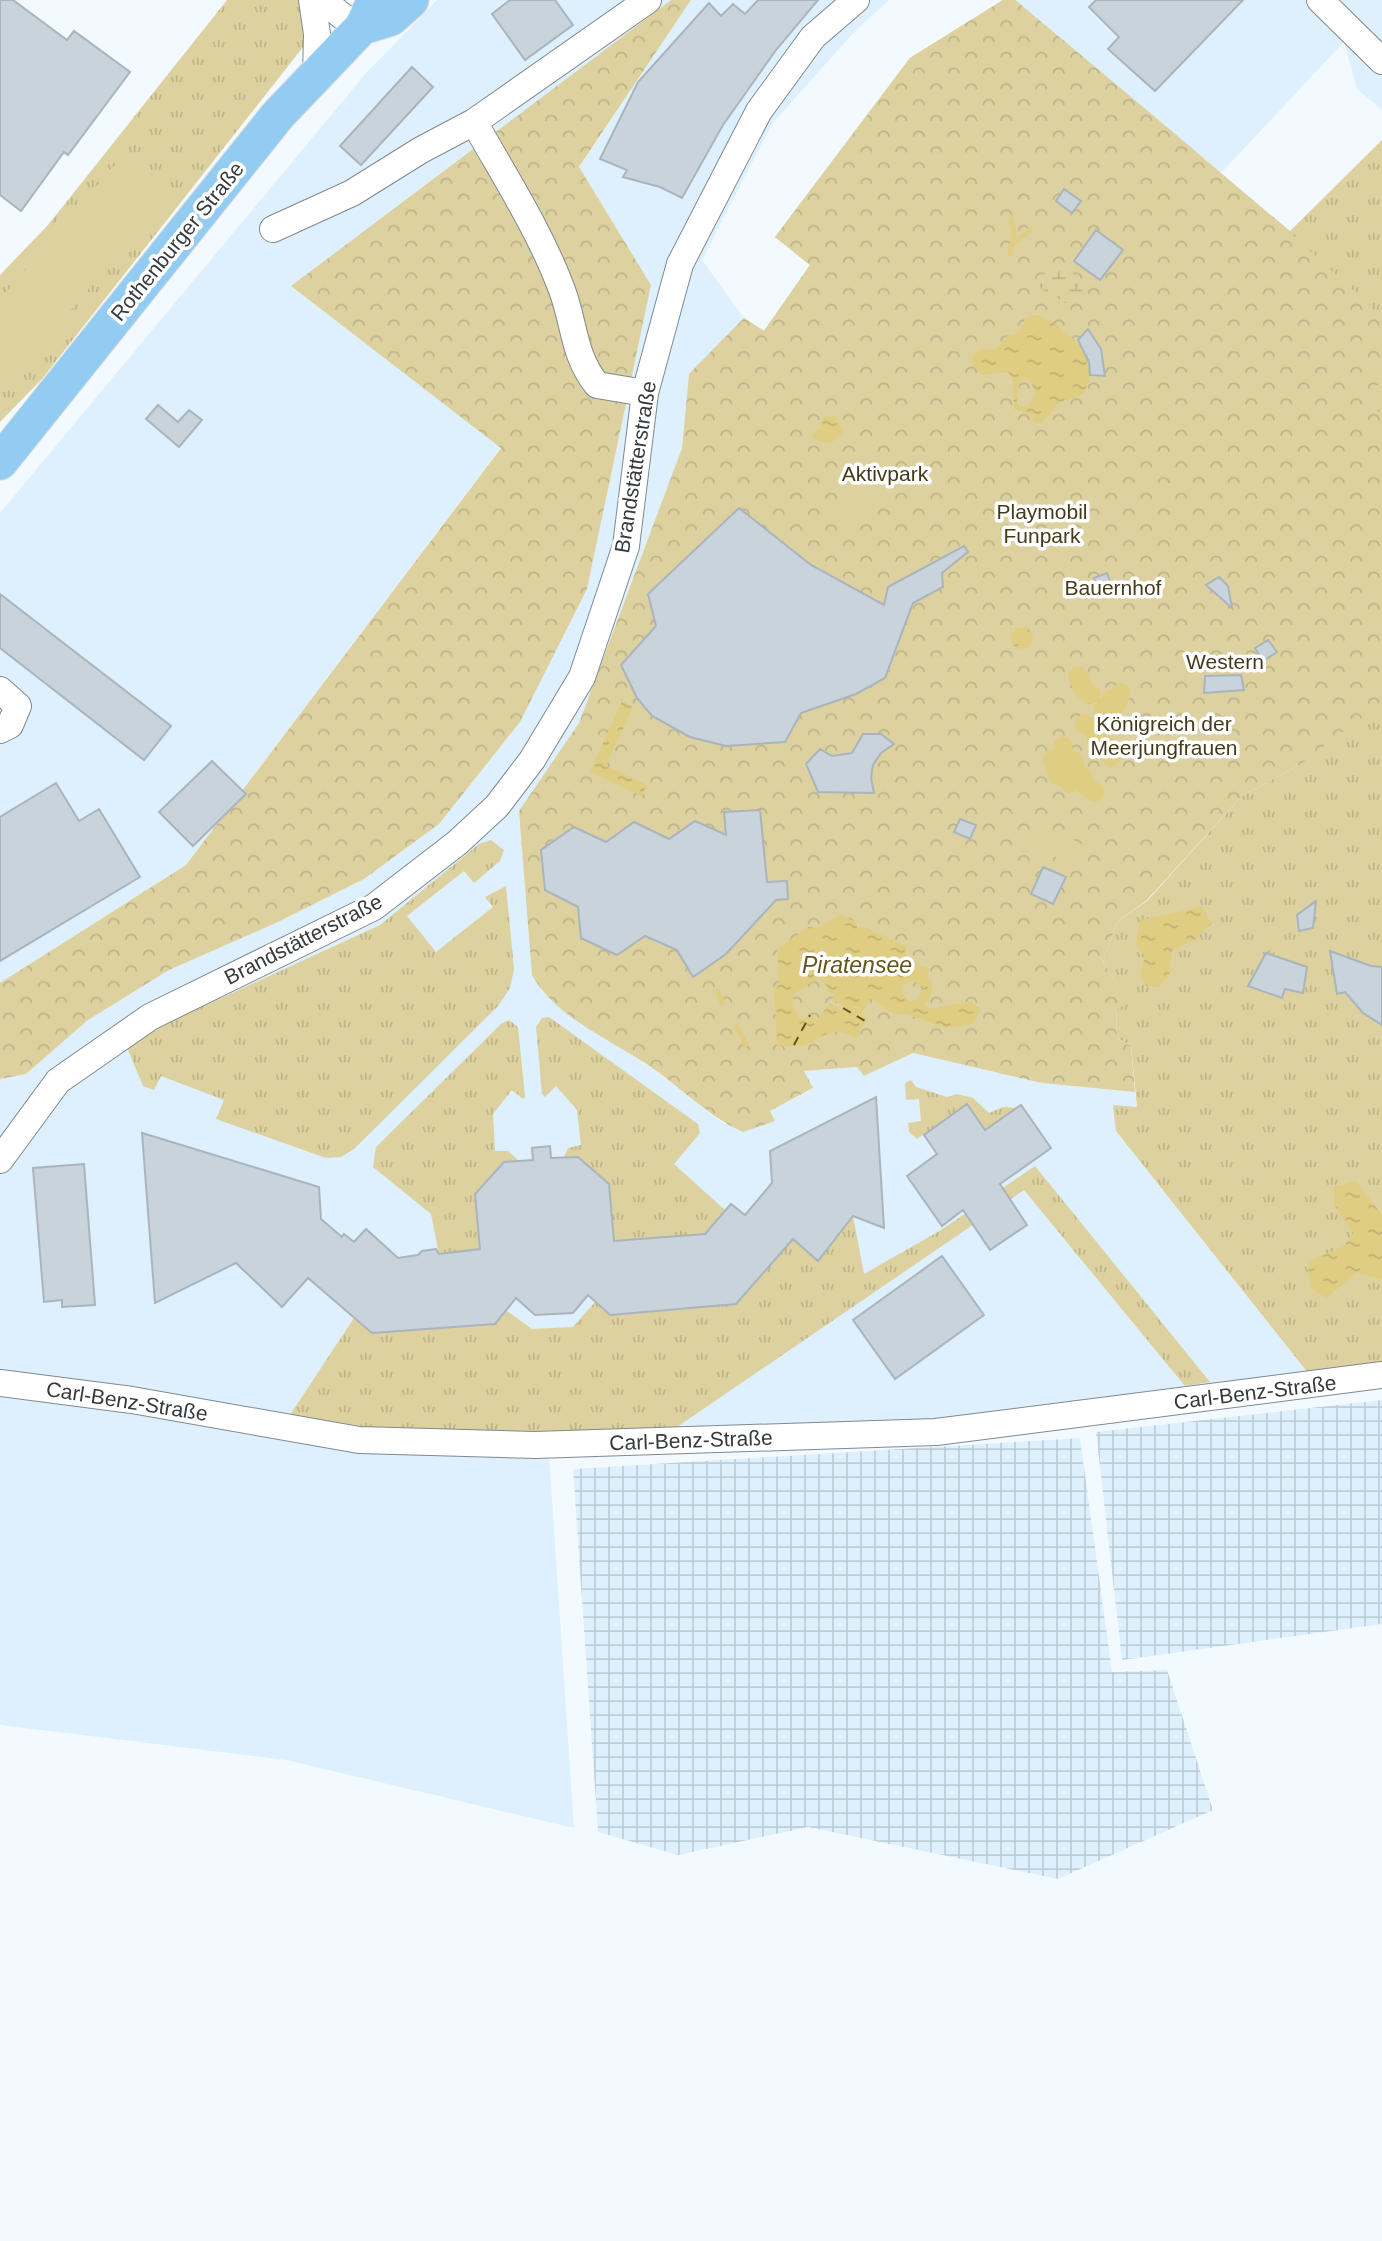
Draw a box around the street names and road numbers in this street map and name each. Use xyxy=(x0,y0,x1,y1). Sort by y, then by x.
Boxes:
street label: Rothenburger Straße xyxy=(106,157,248,325)
street label: Brandstätterstraße xyxy=(610,379,660,555)
street label: Brandstätterstraße xyxy=(220,889,386,989)
street label: Carl-Benz-Straße xyxy=(1173,1371,1337,1413)
street label: Carl-Benz-Straße xyxy=(45,1377,209,1425)
street label: Carl-Benz-Straße xyxy=(609,1426,773,1454)

